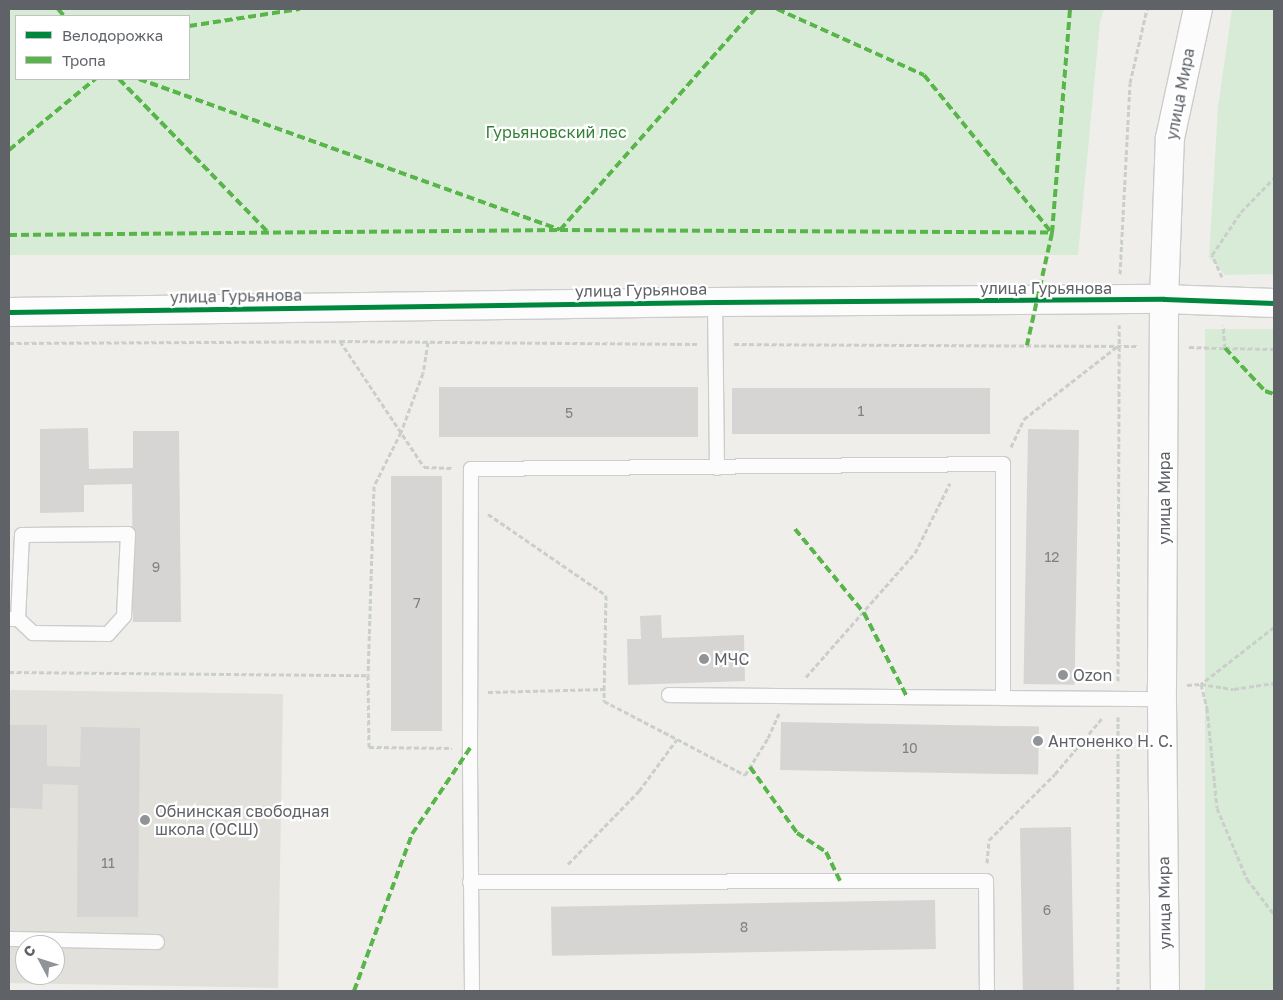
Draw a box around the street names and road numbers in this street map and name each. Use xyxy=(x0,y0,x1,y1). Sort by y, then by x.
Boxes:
street label: улица Мира xyxy=(1162,46,1198,142)
street label: улица Гурьянова xyxy=(980,278,1112,298)
street label: улица Гурьянова xyxy=(575,279,707,301)
street label: улица Гурьянова xyxy=(170,285,302,307)
street label: улица Мира xyxy=(1154,451,1174,545)
street label: улица Мира xyxy=(1154,856,1174,950)

